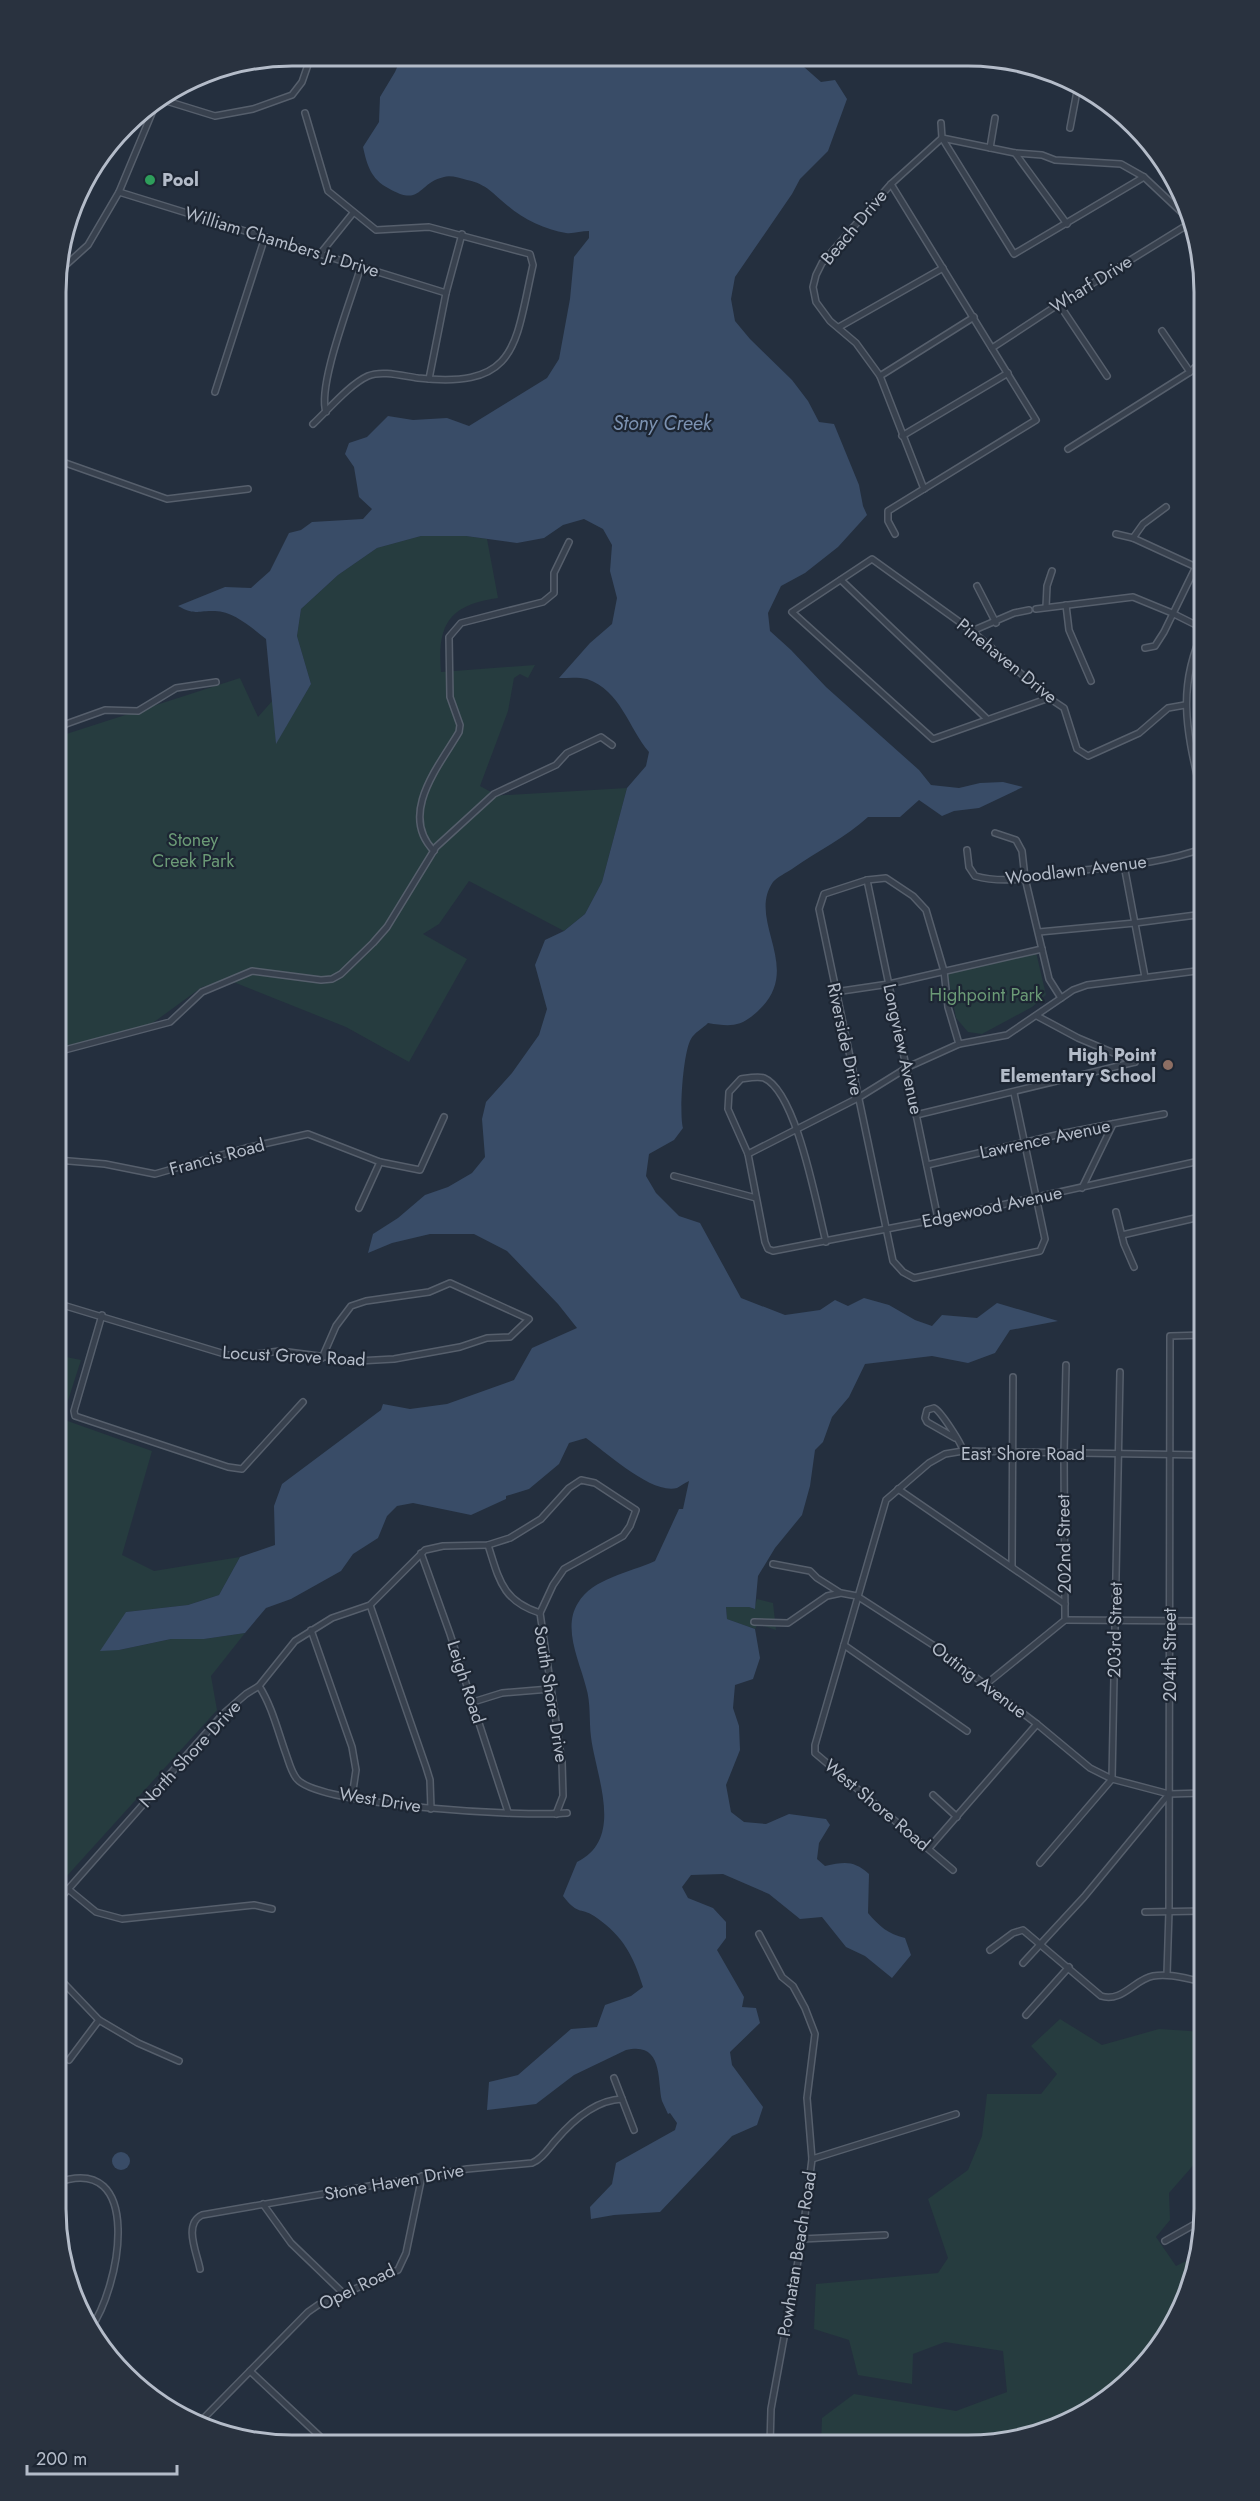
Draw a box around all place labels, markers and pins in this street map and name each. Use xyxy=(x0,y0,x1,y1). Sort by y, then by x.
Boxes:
place label: Pool xyxy=(162,167,199,193)
marker: Pool xyxy=(143,173,157,187)
place label: High Point Elementary School xyxy=(1000,1042,1156,1089)
marker: High Point Elementary School xyxy=(1161,1058,1175,1072)

